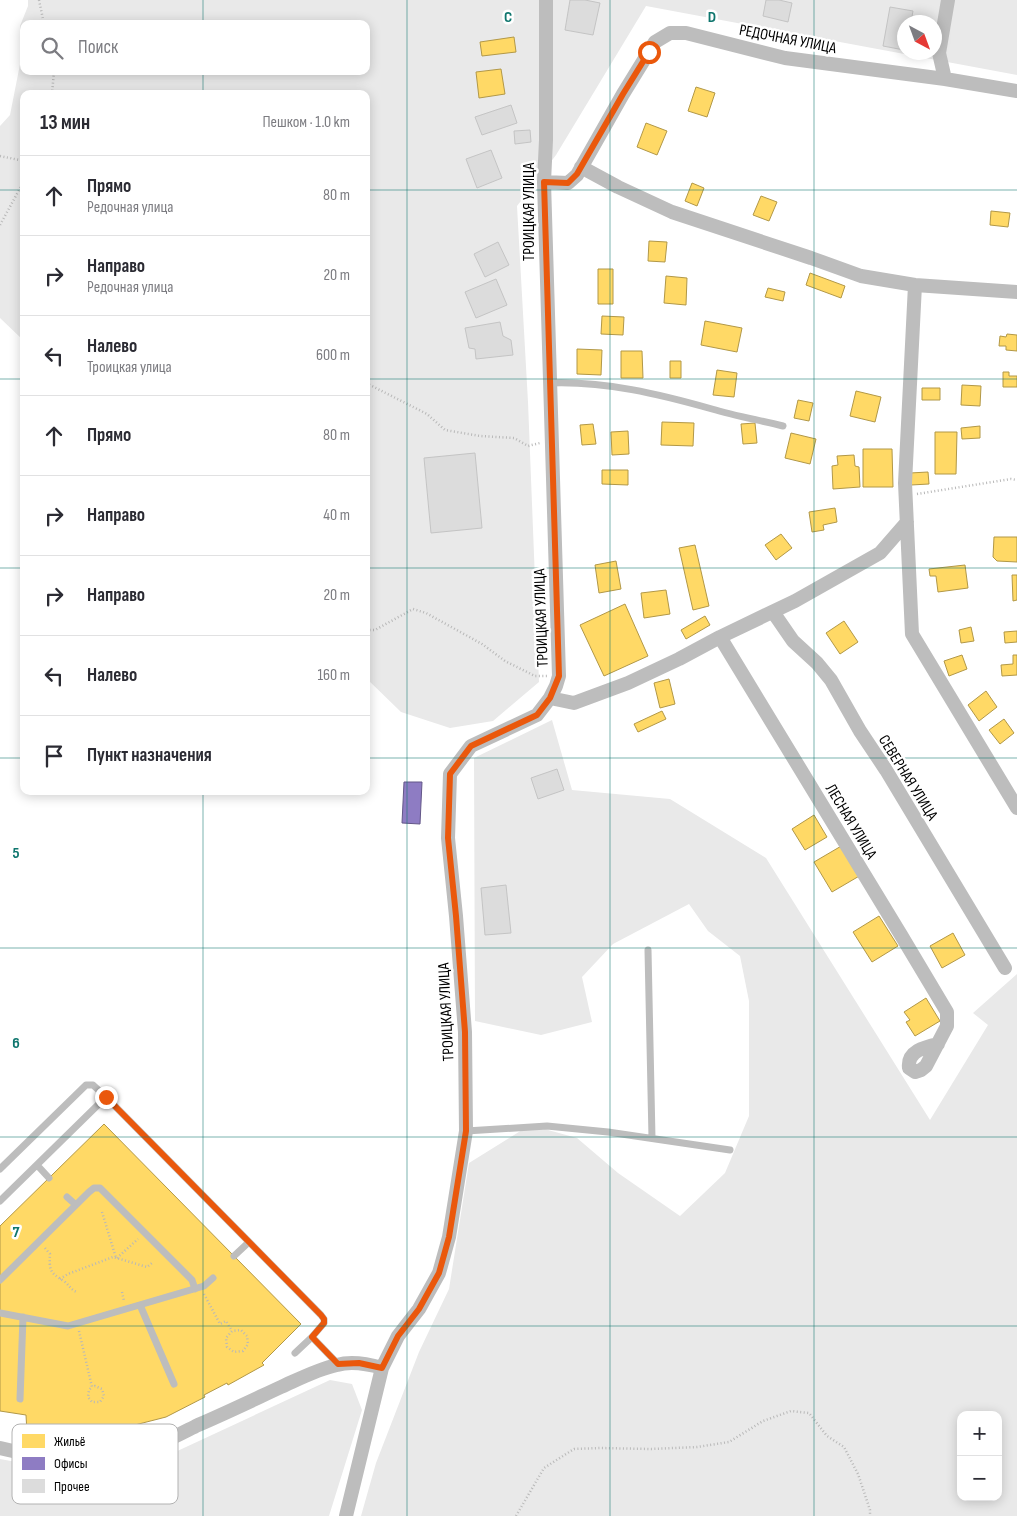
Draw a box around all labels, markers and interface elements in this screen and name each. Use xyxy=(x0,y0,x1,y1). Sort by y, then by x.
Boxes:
text: C xyxy=(504,8,512,27)
text: D xyxy=(708,8,716,27)
north arrow xyxy=(897,15,942,60)
search box xyxy=(20,20,370,75)
street label: РЕДОЧНАЯ УЛИЦА xyxy=(737,21,838,58)
icon: search xyxy=(38,34,66,62)
text: Поиск xyxy=(78,36,118,59)
route start xyxy=(638,41,661,64)
text: 13 мин xyxy=(40,110,90,135)
text: Пешком · 1.0 km xyxy=(263,113,350,132)
street label: ТРОИЦКАЯ УЛИЦА xyxy=(520,163,539,261)
text: Прямо xyxy=(87,175,131,198)
icon: ahead xyxy=(40,182,68,210)
text: 80 m xyxy=(323,186,350,205)
text: Редочная улица xyxy=(87,198,173,217)
text: Направо xyxy=(87,255,145,278)
icon: right xyxy=(40,262,68,290)
text: 20 m xyxy=(323,266,350,285)
text: Редочная улица xyxy=(87,278,173,297)
text: Налево xyxy=(87,335,137,358)
icon: left xyxy=(40,342,68,370)
text: 600 m xyxy=(316,346,350,365)
text: Троицкая улица xyxy=(87,358,172,377)
icon: ahead xyxy=(40,422,68,450)
text: Прямо xyxy=(87,424,131,447)
text: 80 m xyxy=(323,426,350,445)
icon: right xyxy=(40,502,68,530)
text: Направо xyxy=(87,504,145,527)
text: 40 m xyxy=(323,506,350,525)
street label: ТРОИЦКАЯ УЛИЦА xyxy=(530,568,553,668)
icon: right xyxy=(40,582,68,610)
text: Направо xyxy=(87,584,145,607)
text: 20 m xyxy=(323,586,350,605)
icon: left xyxy=(40,662,68,690)
text: Налево xyxy=(87,664,137,687)
text: 160 m xyxy=(317,666,350,685)
street label: СЕВЕРНАЯ УЛИЦА xyxy=(874,732,942,824)
icon: arrive xyxy=(40,742,68,770)
text: Пункт назначения xyxy=(87,744,212,767)
street label: ЛЕСНАЯ УЛИЦА xyxy=(821,781,881,863)
text: 5 xyxy=(12,844,20,863)
street label: ТРОИЦКАЯ УЛИЦА xyxy=(434,962,459,1062)
text: 6 xyxy=(12,1034,20,1053)
route end xyxy=(95,1086,118,1109)
text: 7 xyxy=(13,1223,20,1242)
map controls xyxy=(957,1411,1002,1501)
button: + xyxy=(957,1411,1002,1456)
legend xyxy=(12,1424,178,1504)
text: Жильё xyxy=(54,1433,85,1450)
text: Офисы xyxy=(54,1455,88,1472)
button: − xyxy=(957,1456,1002,1501)
text: Прочее xyxy=(54,1478,90,1495)

